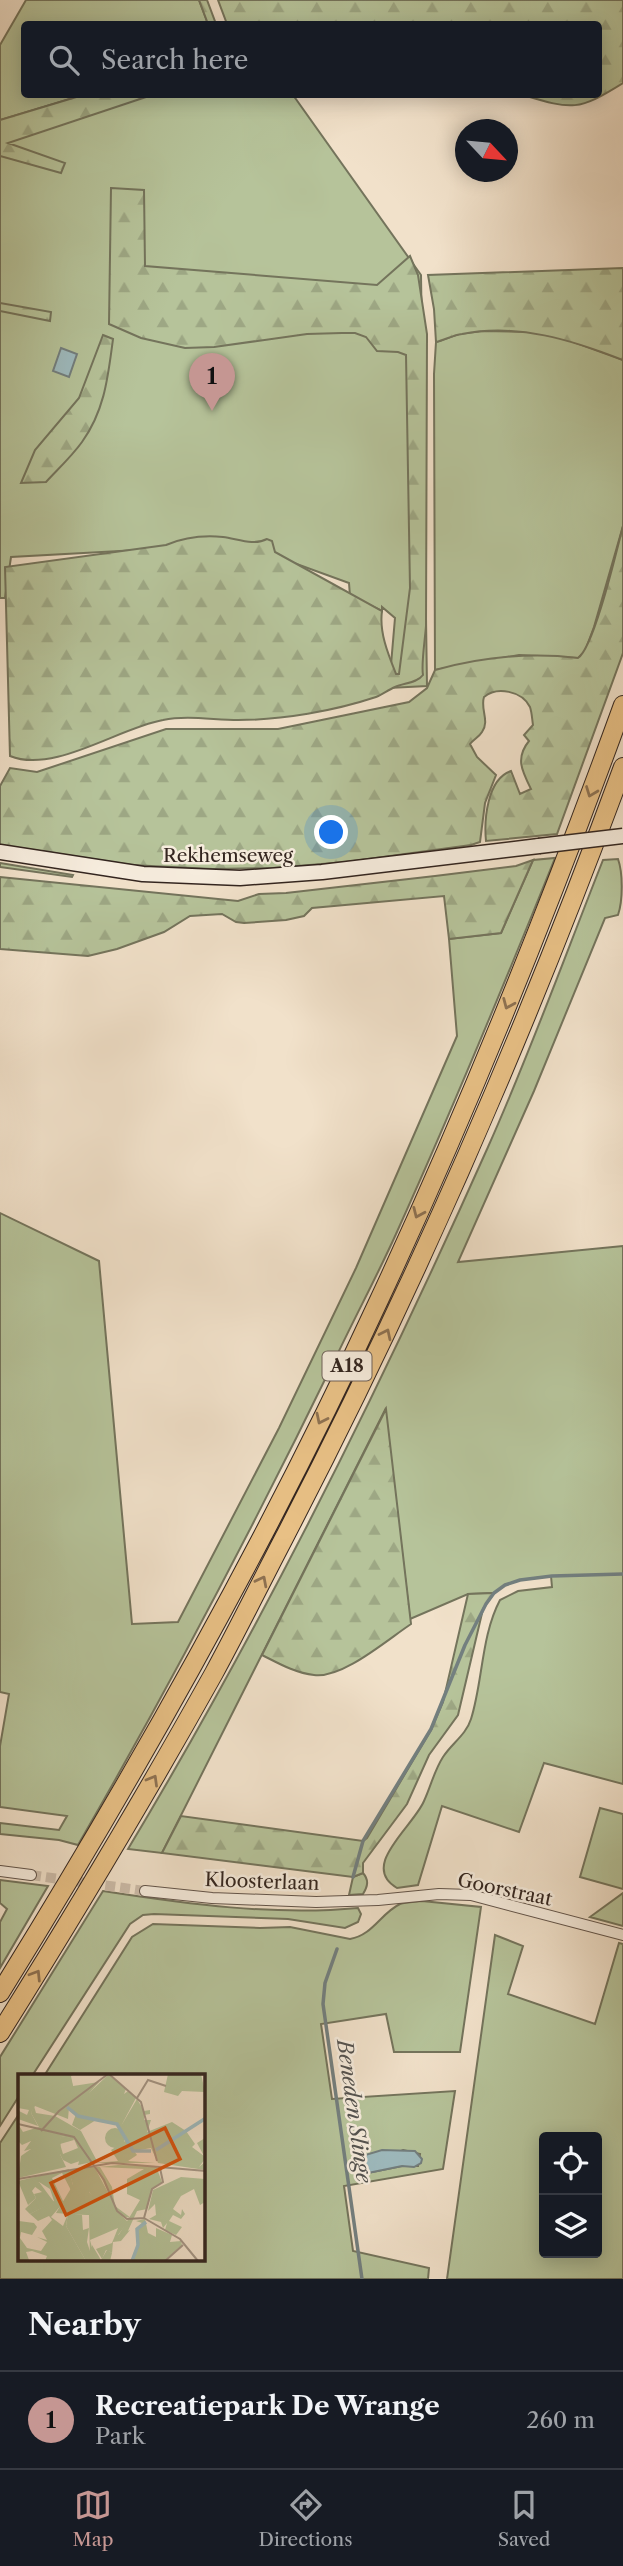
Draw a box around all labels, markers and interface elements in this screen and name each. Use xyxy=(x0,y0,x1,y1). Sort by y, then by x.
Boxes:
search box xyxy=(21,21,602,98)
icon: search xyxy=(45,41,83,79)
text: Search here xyxy=(101,44,248,76)
north arrow xyxy=(455,119,518,182)
pin: 1 xyxy=(189,353,235,411)
one-way arrow xyxy=(585,786,599,798)
your location xyxy=(314,815,348,849)
street label: Rekhemseweg xyxy=(163,844,294,867)
one-way arrow xyxy=(502,997,516,1010)
one-way arrow xyxy=(412,1206,426,1218)
one-way arrow xyxy=(378,1329,392,1341)
road number: A18 xyxy=(322,1352,372,1380)
one-way arrow xyxy=(315,1412,329,1424)
one-way arrow xyxy=(253,1575,267,1588)
one-way arrow xyxy=(145,1775,158,1788)
street label: Kloosterlaan xyxy=(204,1868,320,1895)
street label: Goorstraat xyxy=(455,1868,555,1911)
one-way arrow xyxy=(28,1970,41,1983)
water label: Beneden Slinge xyxy=(332,2036,377,2185)
inset map xyxy=(18,2074,205,2262)
map controls xyxy=(539,2132,602,2258)
button: locate xyxy=(539,2132,602,2195)
button: layers xyxy=(539,2195,602,2258)
text: Nearby xyxy=(28,2306,141,2343)
text: Recreatiepark De Wrange xyxy=(95,2390,440,2422)
text: 1 xyxy=(46,2406,56,2434)
text: 260 m xyxy=(526,2406,595,2434)
text: Park xyxy=(95,2422,145,2450)
tab: Map xyxy=(73,2486,113,2551)
tab: Directions xyxy=(259,2486,352,2551)
tab: Saved xyxy=(498,2486,550,2551)

